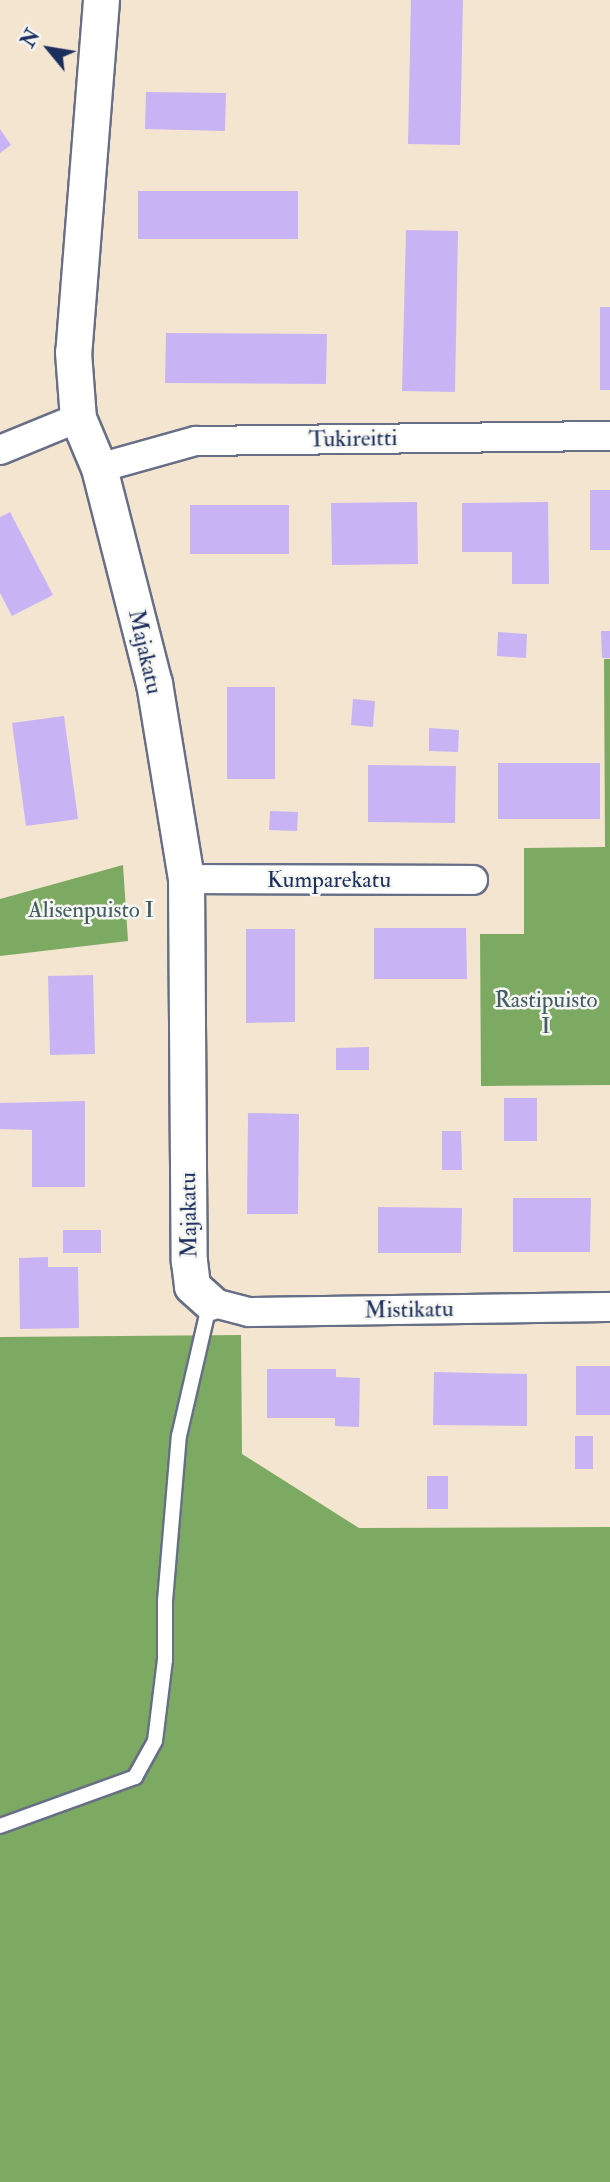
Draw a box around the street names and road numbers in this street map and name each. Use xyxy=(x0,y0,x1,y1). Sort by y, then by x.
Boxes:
street label: Tukireitti xyxy=(308,424,398,454)
street label: Majakatu xyxy=(122,607,168,697)
street label: Kumparekatu xyxy=(267,866,391,894)
street label: Majakatu xyxy=(174,1172,204,1258)
street label: Mistikatu xyxy=(364,1295,454,1325)

